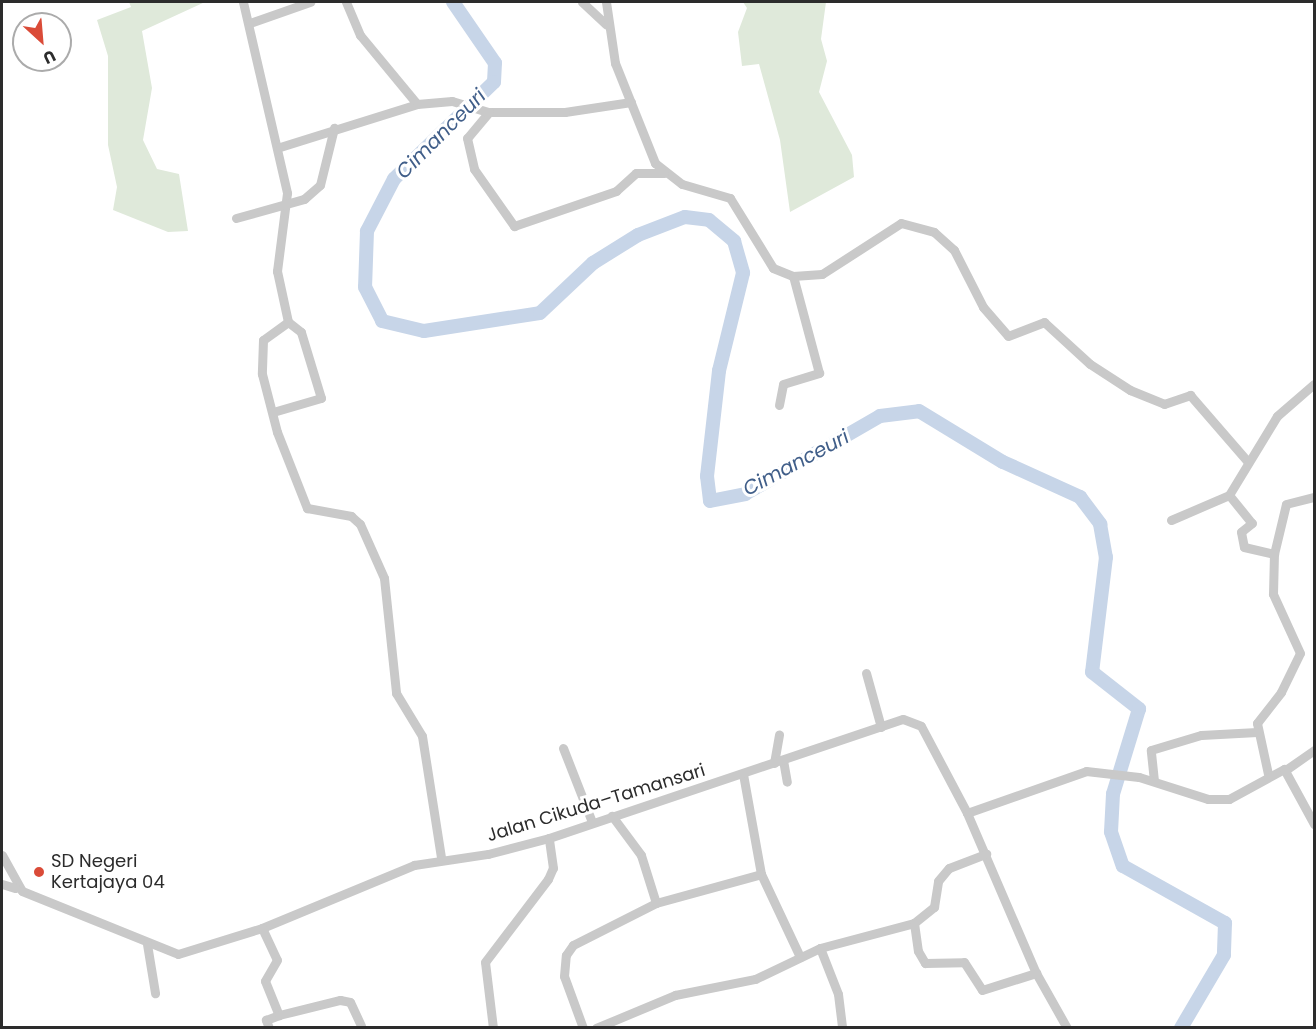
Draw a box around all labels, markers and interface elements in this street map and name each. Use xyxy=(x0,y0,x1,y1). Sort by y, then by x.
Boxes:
north arrow xyxy=(12,12,72,72)
text: U xyxy=(39,44,59,70)
water label: Cimanceuri xyxy=(391,84,491,184)
water label: Cimanceuri xyxy=(739,425,853,501)
street label: Jalan Cikuda–Tamansari xyxy=(484,759,708,847)
place label: SD Negeri Kertajaya 04 xyxy=(51,851,165,894)
marker: SD Negeri Kertajaya 04 xyxy=(32,865,46,879)

